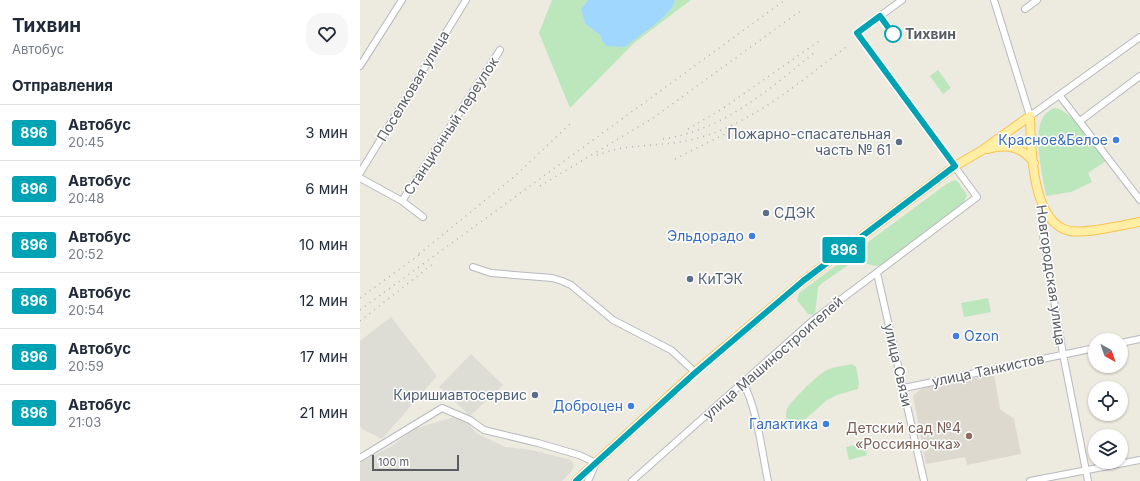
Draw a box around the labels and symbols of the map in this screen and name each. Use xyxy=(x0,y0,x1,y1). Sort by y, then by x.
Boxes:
marker: Тихвин xyxy=(884,25,902,43)
place label: Тихвин xyxy=(905,25,956,42)
street label: Поселковая улица xyxy=(373,27,452,144)
street label: Станционный переулок xyxy=(400,53,502,198)
place label: Пожарно-спасательная часть № 61 xyxy=(727,125,891,158)
place label: Красное&Белое xyxy=(998,131,1108,148)
marker: Красное&Белое xyxy=(1111,135,1121,145)
marker: Пожарно-спасательная часть № 61 xyxy=(894,137,904,147)
place label: СДЭК xyxy=(774,204,816,221)
street label: Новгородская улица xyxy=(1033,204,1070,346)
marker: СДЭК xyxy=(761,208,771,218)
place label: Эльдорадо xyxy=(667,227,744,244)
marker: Эльдорадо xyxy=(747,231,757,241)
line badge: 896 xyxy=(821,237,867,263)
place label: КиТЭК xyxy=(698,270,744,287)
marker: КиТЭК xyxy=(685,274,695,284)
street label: улица Машиностроителей xyxy=(699,292,846,423)
street label: улица Связи xyxy=(881,322,916,408)
place label: Ozon xyxy=(964,327,999,344)
marker: Ozon xyxy=(951,331,961,341)
north arrow xyxy=(1088,333,1128,373)
street label: улица Танкистов xyxy=(930,349,1046,390)
place label: Киришиавтосервис xyxy=(393,386,527,403)
marker: Киришиавтосервис xyxy=(530,390,540,400)
place label: Доброцен xyxy=(553,397,623,414)
marker: Доброцен xyxy=(626,401,636,411)
place label: Галактика xyxy=(749,415,818,432)
marker: Галактика xyxy=(821,419,831,429)
place label: Детский сад №4 «Россияночка» xyxy=(846,419,961,452)
marker: Детский сад №4 «Россияночка» xyxy=(964,431,974,441)
scale bar xyxy=(372,453,459,472)

